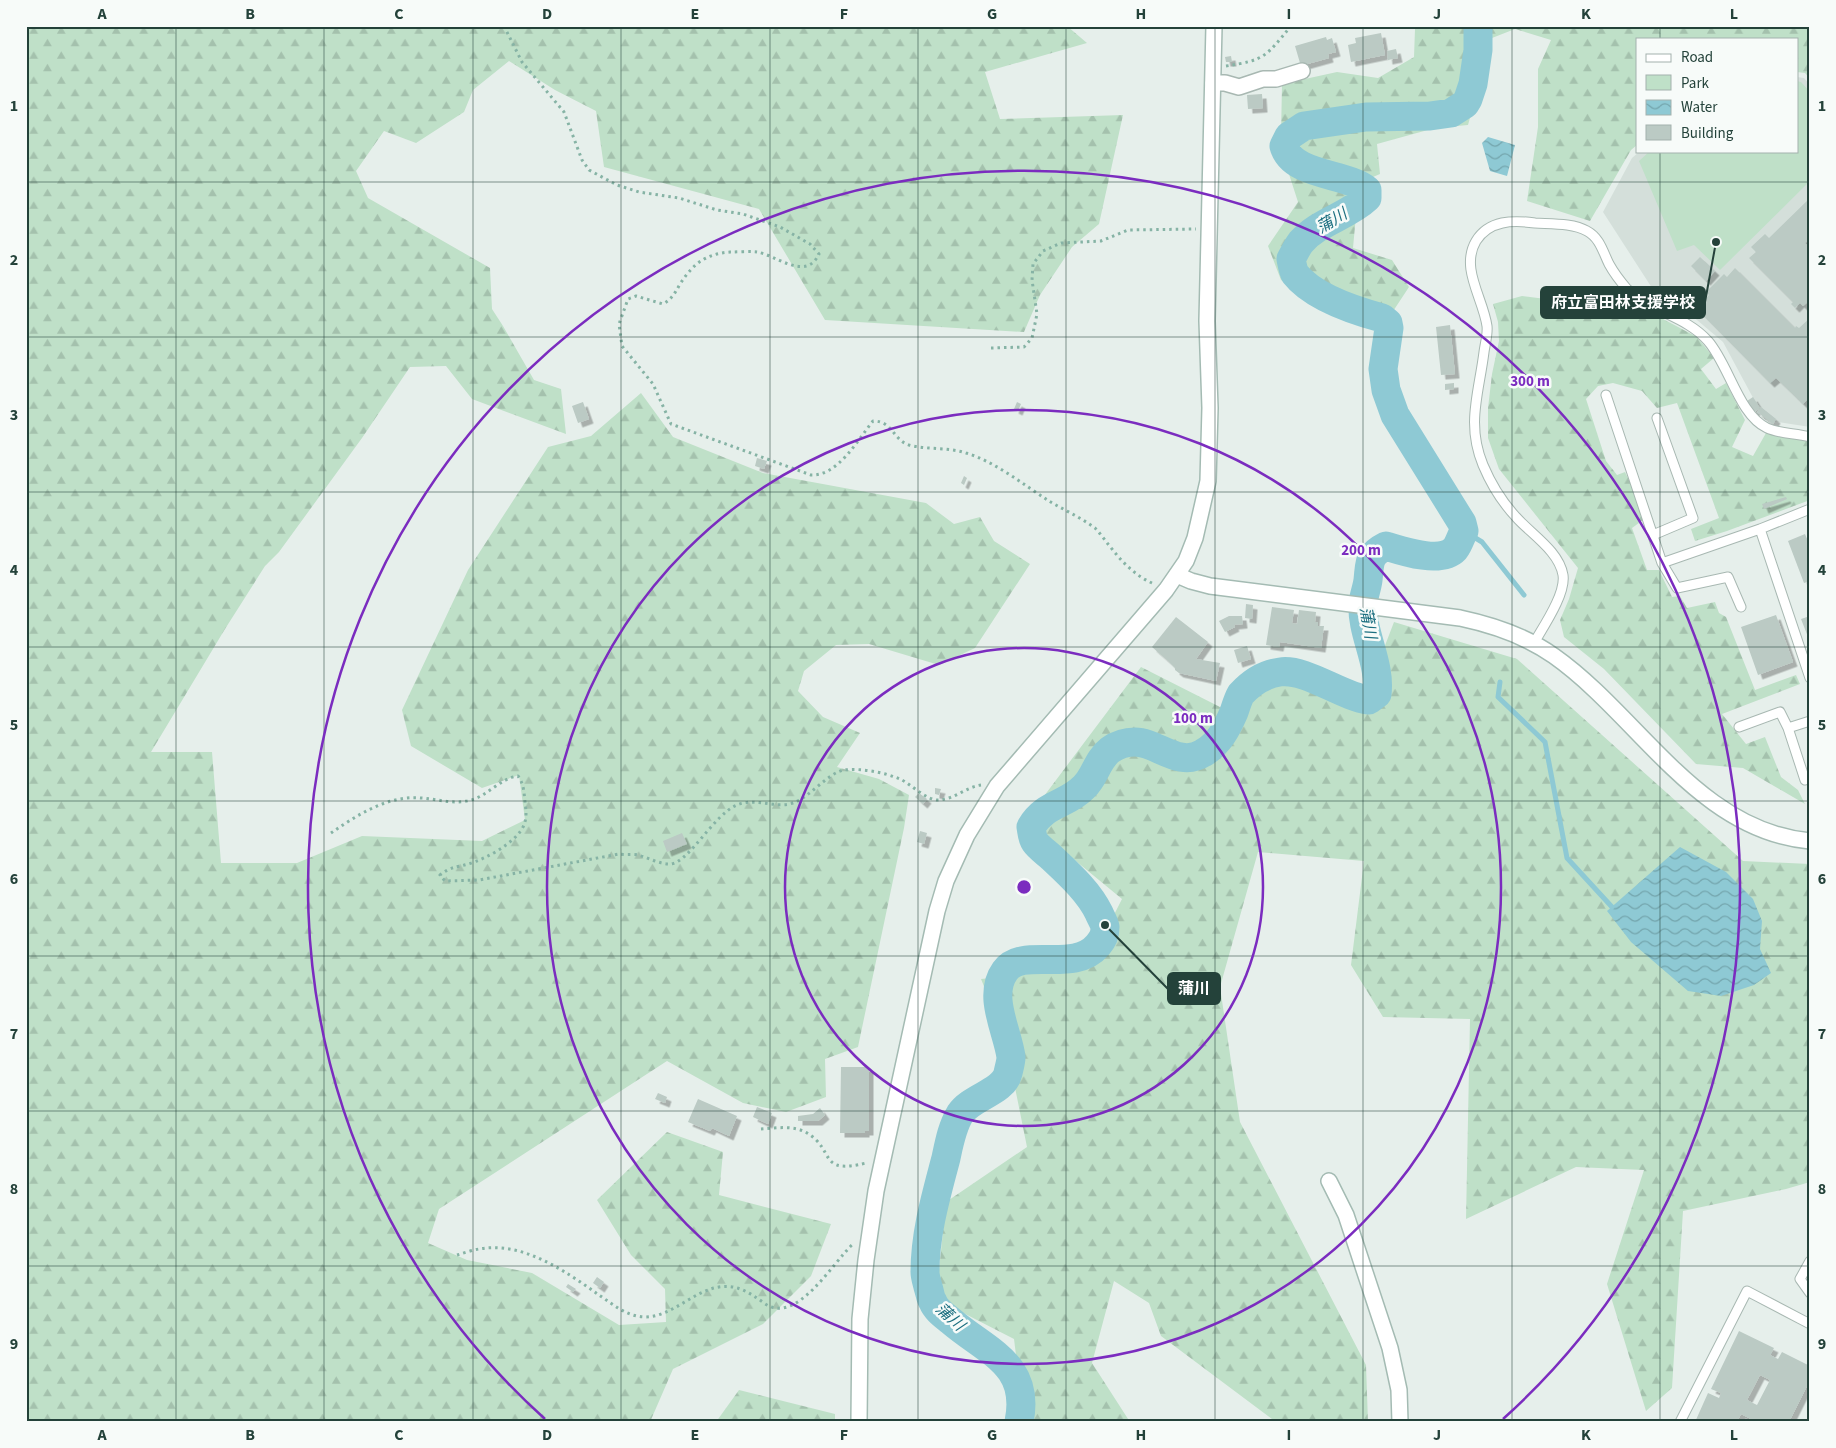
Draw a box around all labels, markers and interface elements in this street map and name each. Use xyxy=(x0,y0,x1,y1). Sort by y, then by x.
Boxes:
text: A xyxy=(96,3,107,25)
text: B xyxy=(245,3,255,25)
text: C xyxy=(394,3,404,25)
text: D xyxy=(542,3,552,25)
text: E xyxy=(691,3,699,25)
text: F xyxy=(840,3,848,25)
text: G xyxy=(987,3,997,25)
text: H xyxy=(1136,3,1146,25)
text: I xyxy=(1287,3,1291,25)
text: J xyxy=(1433,3,1441,25)
text: K xyxy=(1581,3,1591,25)
text: L xyxy=(1730,3,1738,25)
legend xyxy=(1636,38,1798,152)
text: Road xyxy=(1681,47,1713,68)
text: Park xyxy=(1681,73,1710,94)
text: 1 xyxy=(10,95,18,117)
text: 1 xyxy=(1818,95,1826,117)
text: Water xyxy=(1681,97,1718,118)
text: Building xyxy=(1681,123,1734,144)
water label: 蒲川 xyxy=(1313,202,1353,239)
text: 2 xyxy=(10,249,18,271)
text: 2 xyxy=(1818,249,1826,271)
callout: 府立富田林支援学校 xyxy=(1541,287,1705,318)
text: 府立富田林支援学校 xyxy=(1551,292,1695,314)
text: 300 m xyxy=(1510,371,1550,392)
text: 3 xyxy=(10,404,18,426)
text: 3 xyxy=(1818,404,1826,426)
text: 200 m xyxy=(1341,540,1381,561)
text: 4 xyxy=(10,559,19,581)
text: 4 xyxy=(1818,559,1827,581)
water label: 蒲川 xyxy=(1354,605,1382,643)
text: 100 m xyxy=(1173,708,1213,729)
text: 5 xyxy=(10,714,18,736)
text: 5 xyxy=(1818,714,1826,736)
text: 6 xyxy=(10,868,18,890)
text: 6 xyxy=(1818,868,1826,890)
centre of rings xyxy=(1015,878,1033,896)
callout: 蒲川 xyxy=(1168,973,1220,1004)
text: 蒲川 xyxy=(1178,978,1210,1000)
text: 7 xyxy=(10,1023,18,1045)
text: 7 xyxy=(1818,1023,1826,1045)
text: 8 xyxy=(10,1178,18,1200)
text: 8 xyxy=(1818,1178,1826,1200)
water label: 蒲川 xyxy=(931,1298,971,1337)
text: 9 xyxy=(10,1333,18,1355)
text: 9 xyxy=(1818,1333,1826,1355)
text: A xyxy=(96,1424,107,1446)
text: B xyxy=(245,1424,255,1446)
text: C xyxy=(394,1424,404,1446)
text: D xyxy=(542,1424,552,1446)
text: E xyxy=(691,1424,699,1446)
text: F xyxy=(840,1424,848,1446)
text: G xyxy=(987,1424,997,1446)
text: H xyxy=(1136,1424,1146,1446)
text: I xyxy=(1287,1424,1291,1446)
text: J xyxy=(1433,1424,1441,1446)
text: K xyxy=(1581,1424,1591,1446)
text: L xyxy=(1730,1424,1738,1446)

